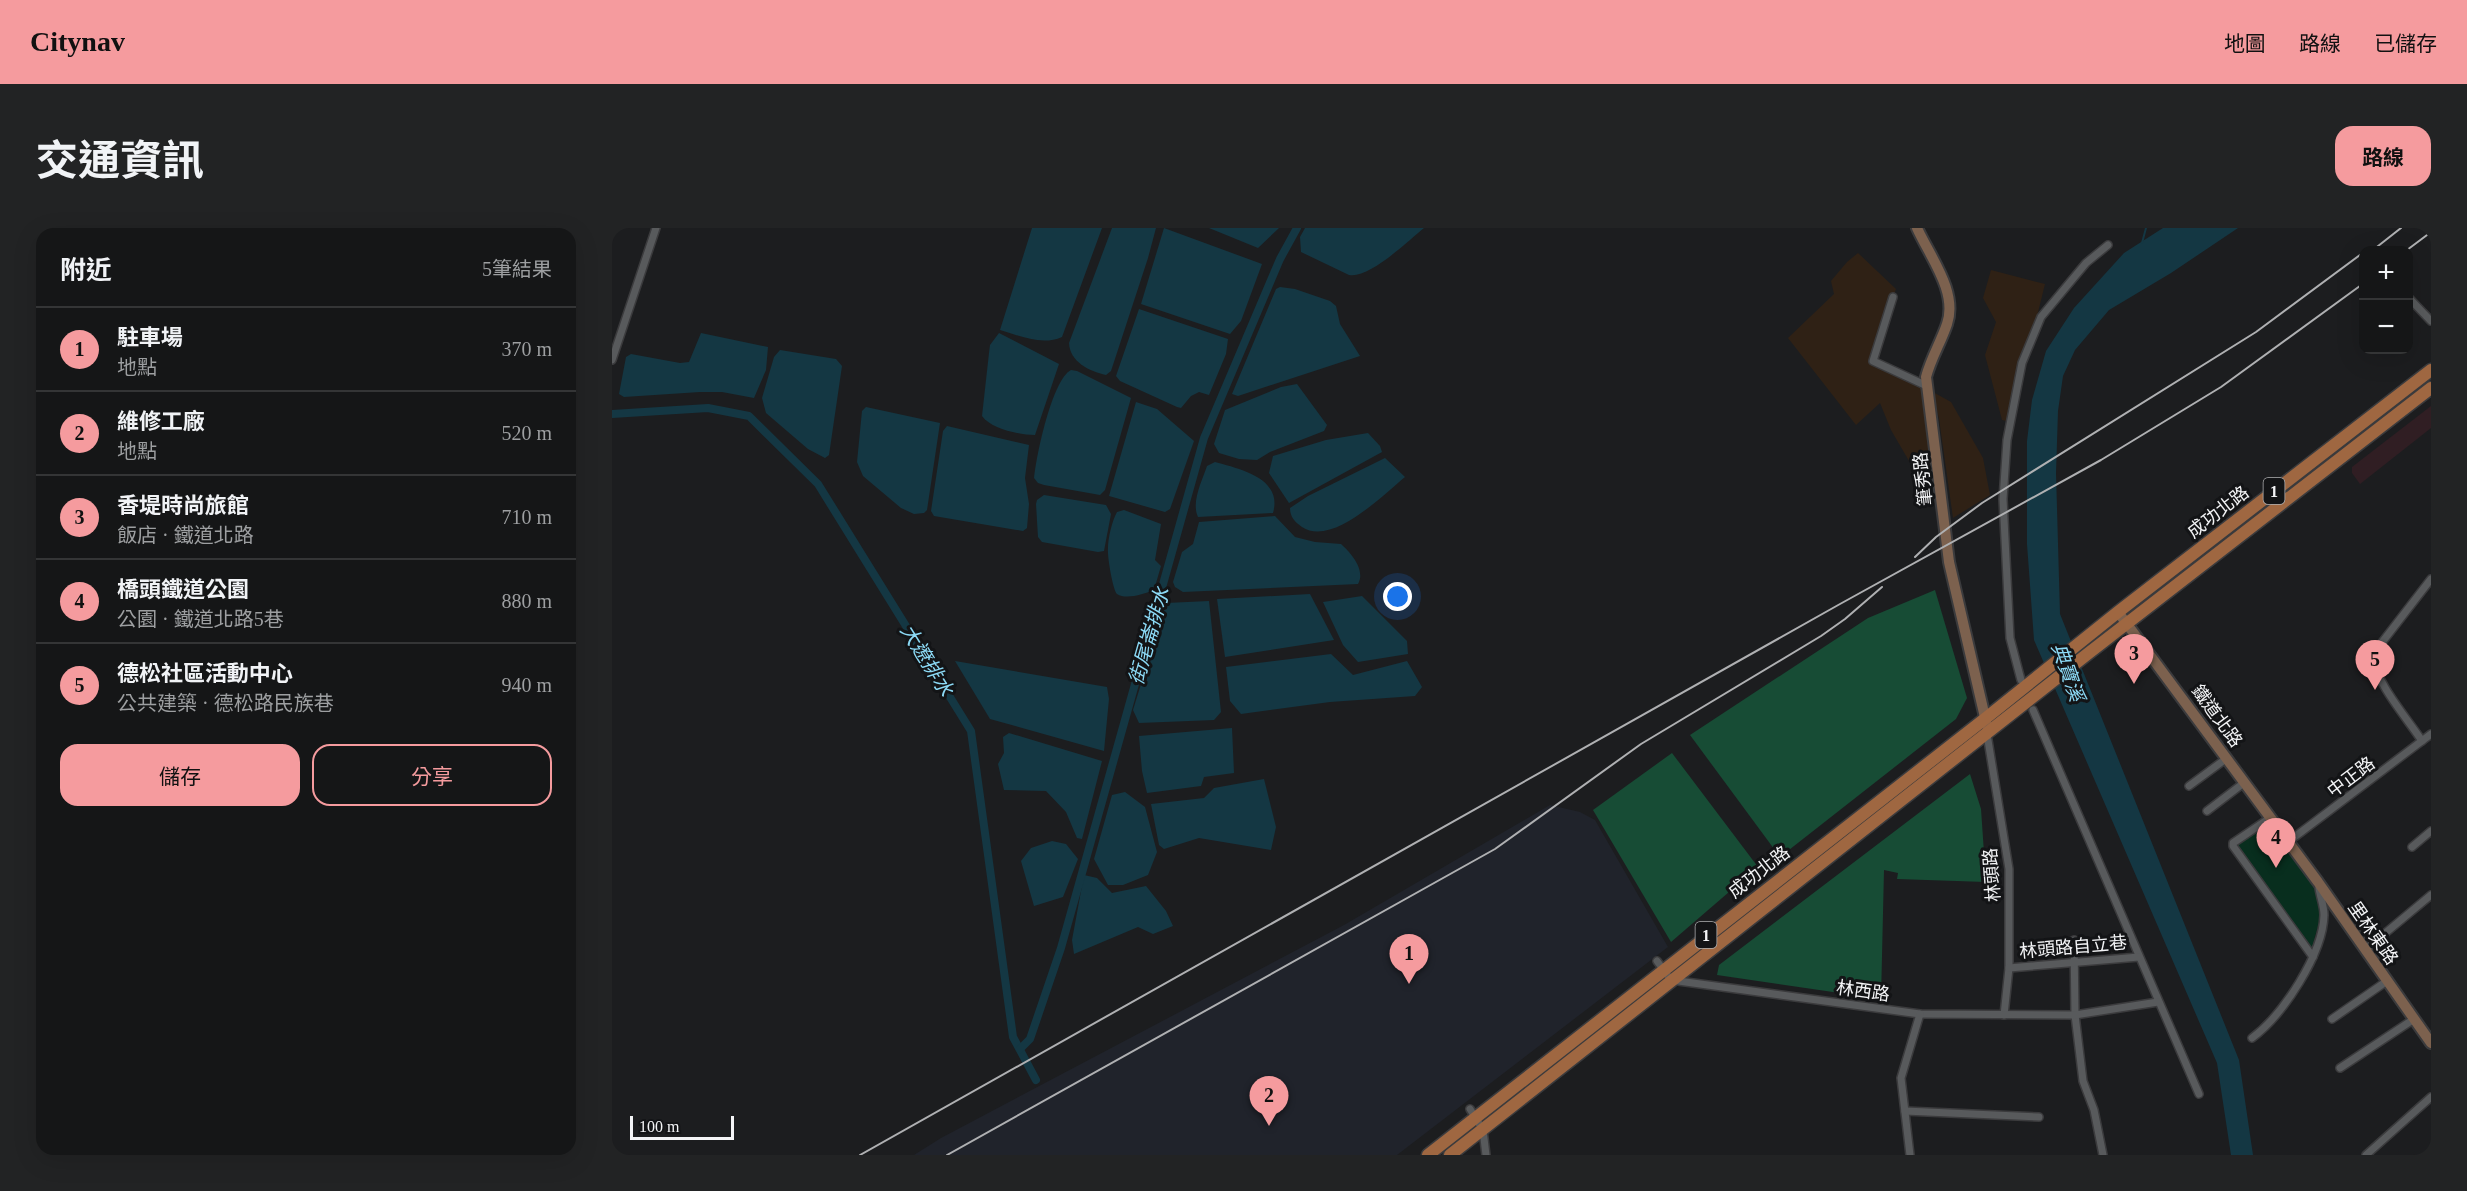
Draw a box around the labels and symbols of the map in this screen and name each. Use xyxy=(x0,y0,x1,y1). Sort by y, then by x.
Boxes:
street label: 筆秀路 xyxy=(1910,451,1936,507)
road number: 1 xyxy=(2264,478,2284,504)
street label: 成功北路 xyxy=(2183,482,2253,542)
your location xyxy=(1383,582,1412,611)
water label: 街尾崙排水 xyxy=(1125,584,1174,687)
water label: 大遼排水 xyxy=(896,620,958,701)
pin: 3 xyxy=(2114,634,2153,684)
water label: 典寶溪 xyxy=(2048,640,2089,707)
pin: 5 xyxy=(2356,640,2394,690)
street label: 鐵道北路 xyxy=(2188,681,2246,751)
street label: 中正路 xyxy=(2323,753,2379,801)
pin: 4 xyxy=(2256,818,2296,868)
street label: 成功北路 xyxy=(1724,842,1794,902)
street label: 林頭路 xyxy=(1980,847,2004,903)
street label: 里林東路 xyxy=(2344,898,2402,968)
road number: 1 xyxy=(1696,922,1716,948)
street label: 林頭路自立巷 xyxy=(2018,932,2128,962)
pin: 1 xyxy=(1390,934,1428,984)
street label: 林西路 xyxy=(1835,977,1891,1005)
pin: 2 xyxy=(1250,1076,1288,1126)
scale bar xyxy=(630,1113,734,1140)

